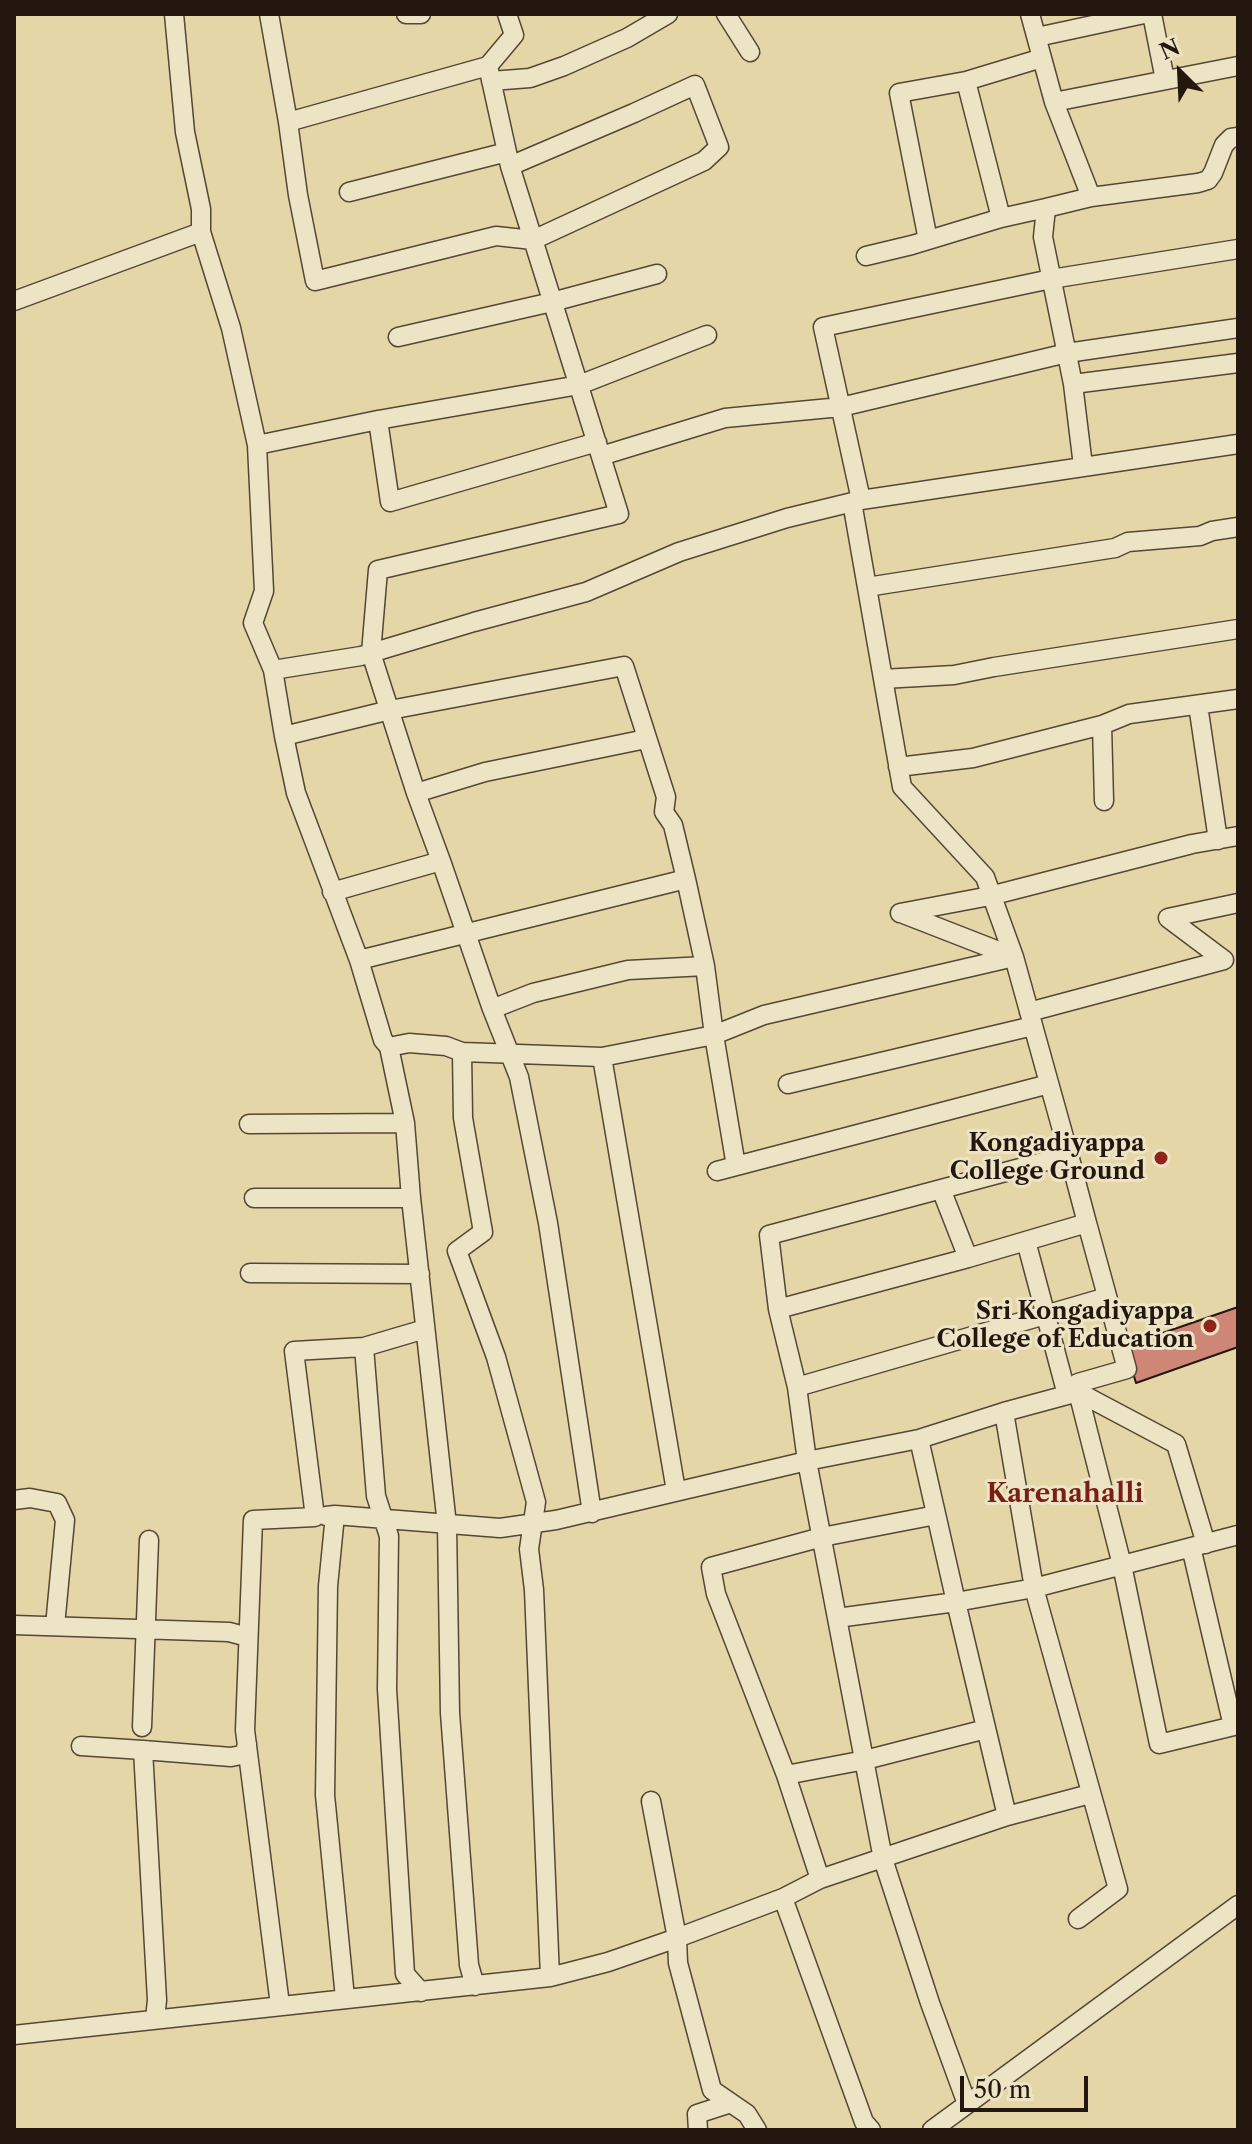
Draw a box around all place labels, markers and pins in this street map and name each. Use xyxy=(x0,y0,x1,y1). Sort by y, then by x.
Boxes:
place label: Kongadiyappa College Ground xyxy=(950,1130,1145,1186)
marker: Kongadiyappa College Ground xyxy=(1152,1149,1170,1167)
place label: Sri Kongadiyappa College of Education xyxy=(937,1298,1194,1354)
marker: Sri Kongadiyappa College of Education xyxy=(1201,1317,1219,1335)

